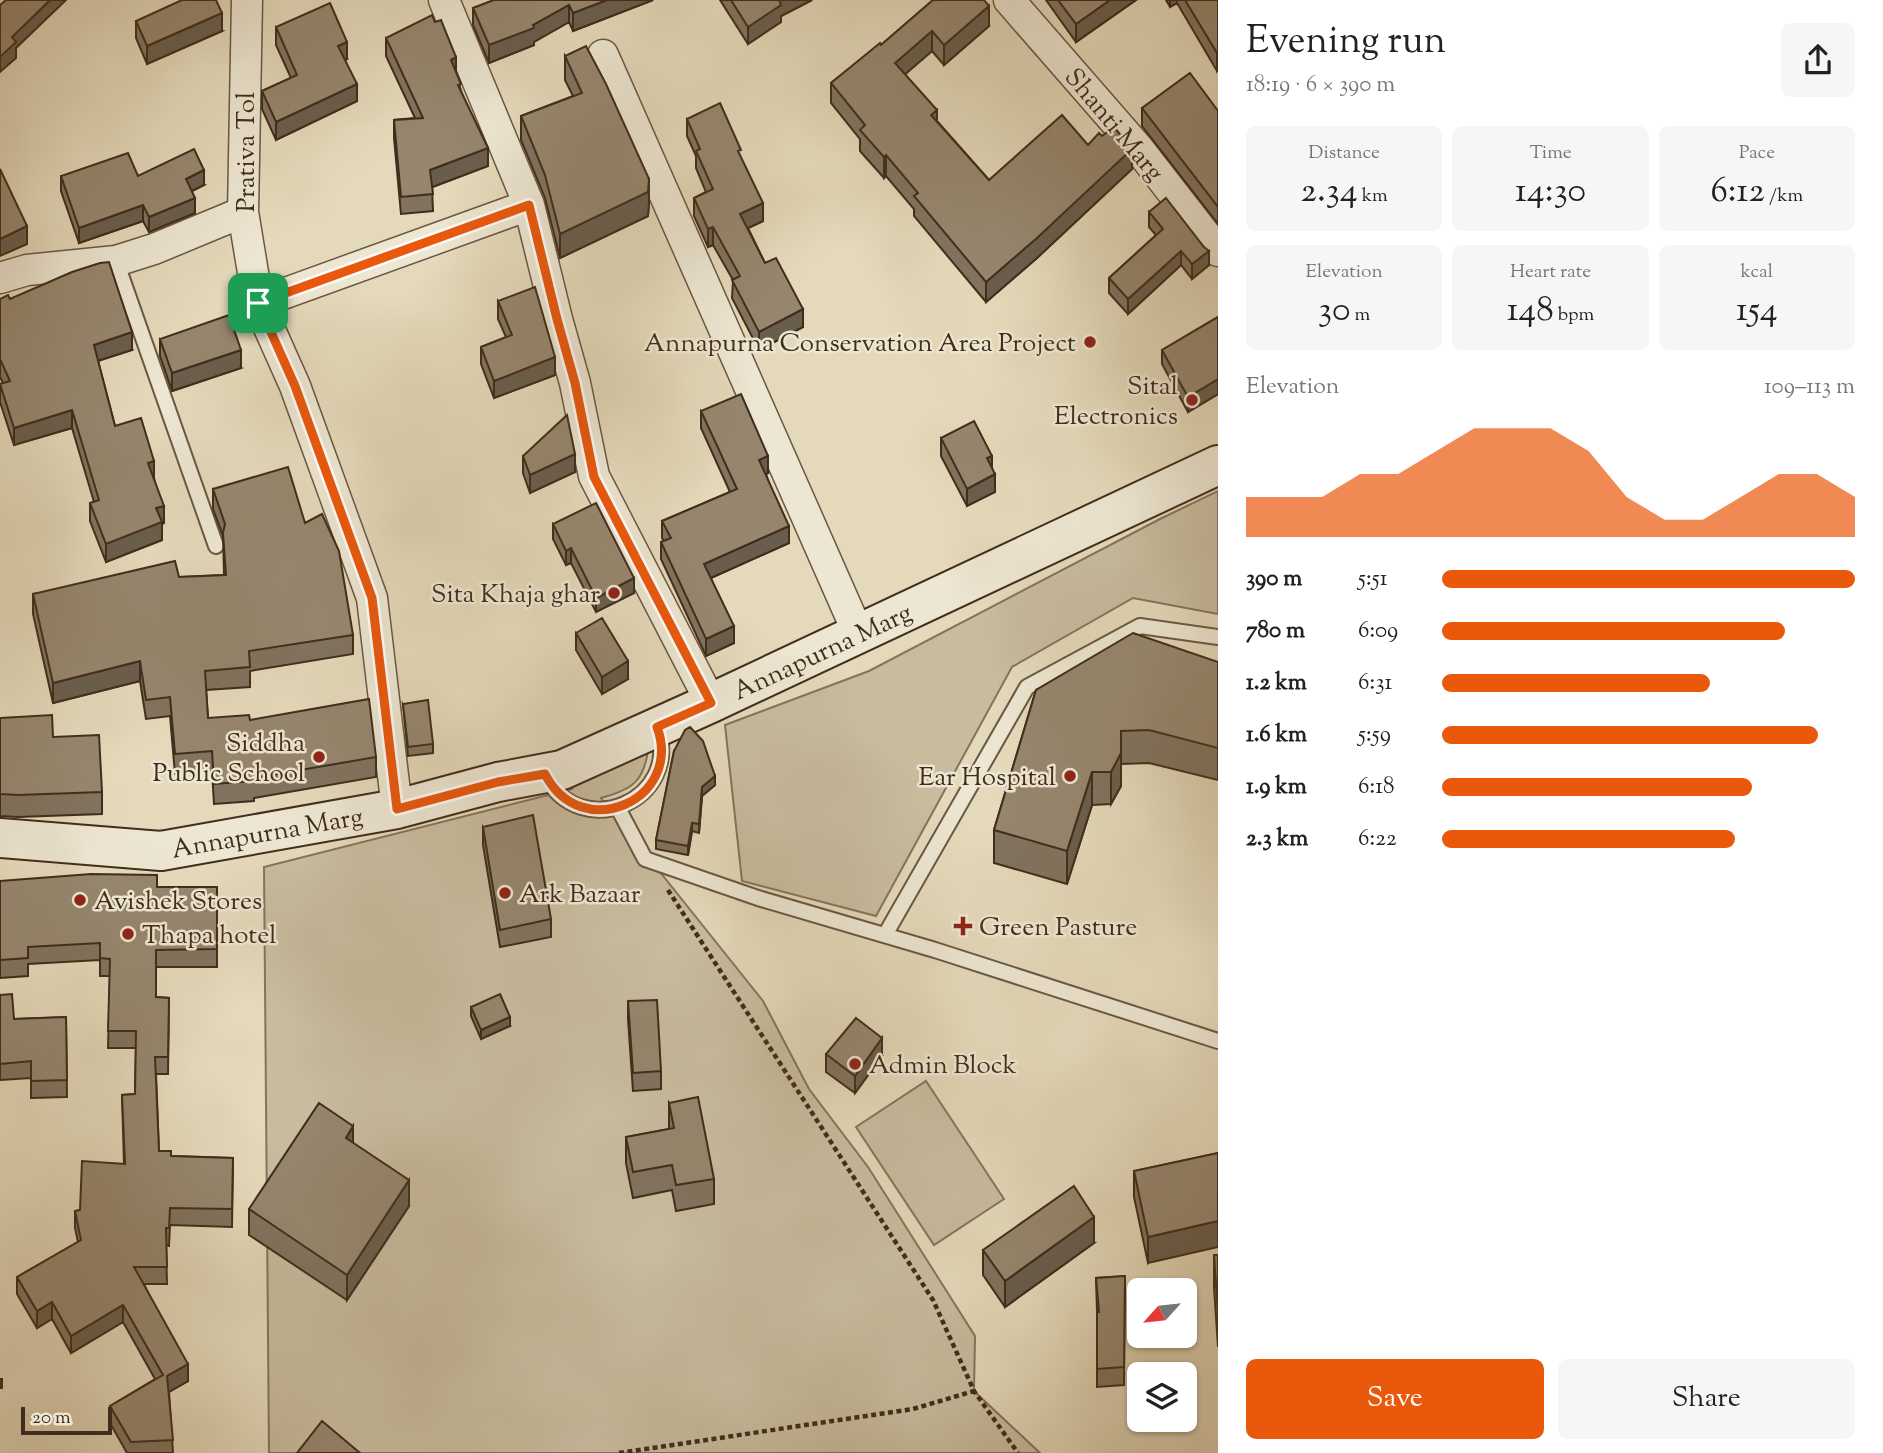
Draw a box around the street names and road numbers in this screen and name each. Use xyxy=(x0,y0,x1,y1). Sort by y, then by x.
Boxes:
street label: Shanti Marg xyxy=(1055,61,1171,190)
street label: Prativa Tol xyxy=(229,92,266,212)
street label: Annapurna Marg xyxy=(728,596,919,711)
street label: Annapurna Marg xyxy=(169,799,366,869)

